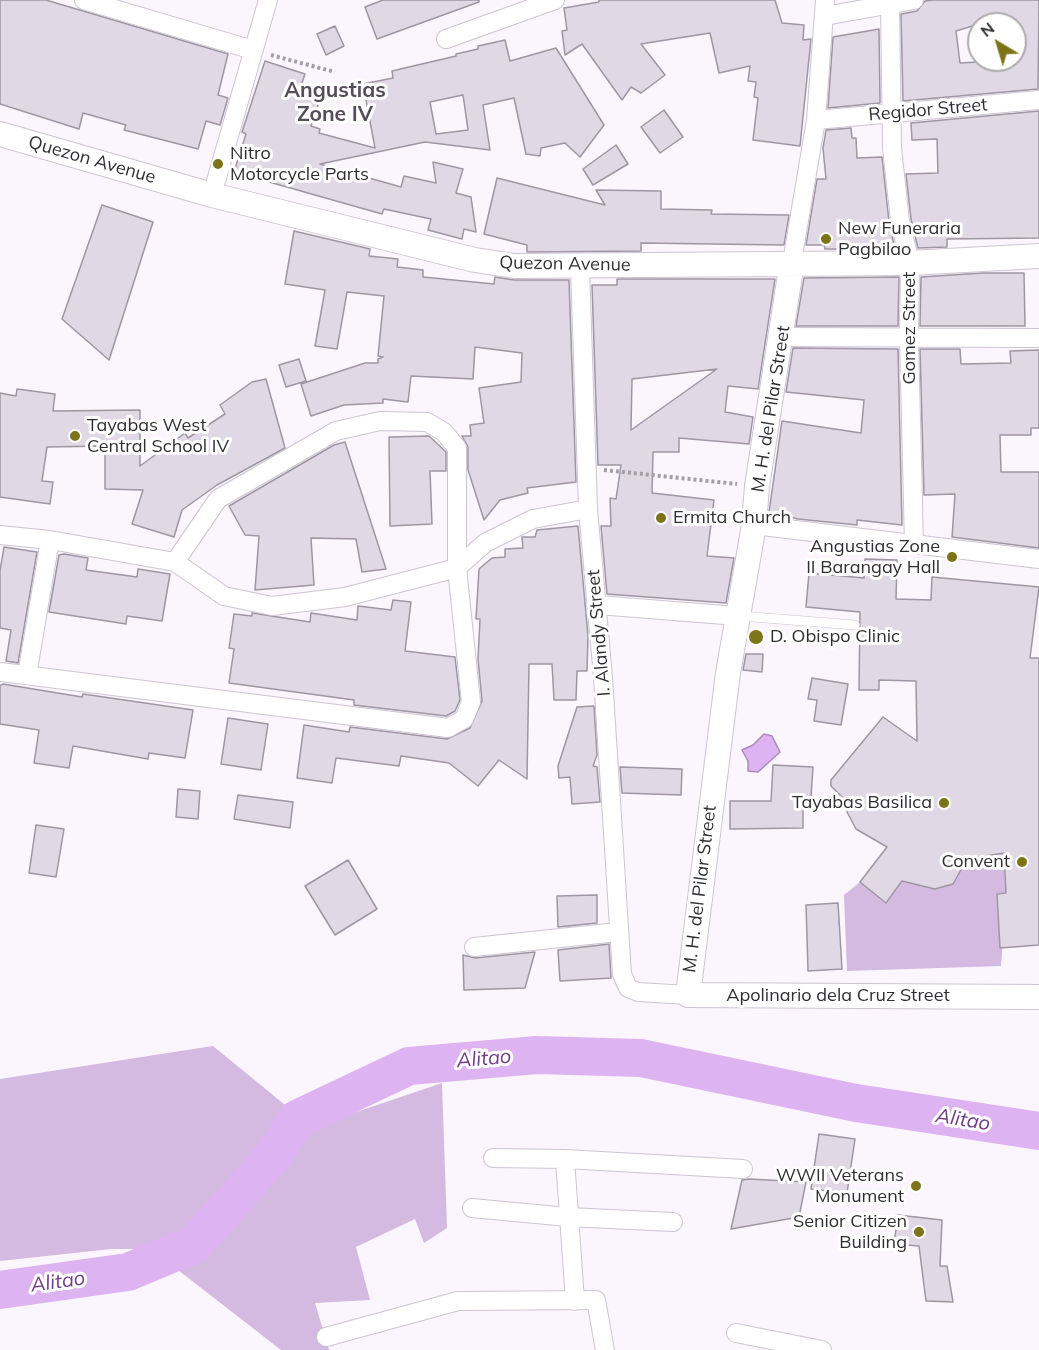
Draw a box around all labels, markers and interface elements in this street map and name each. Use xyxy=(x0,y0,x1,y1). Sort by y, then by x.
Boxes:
north arrow xyxy=(967,12,1027,72)
text: N xyxy=(976,18,998,41)
district label: Angustias Zone IV xyxy=(284,78,386,128)
street label: Regidor Street xyxy=(868,94,988,126)
street label: Quezon Avenue xyxy=(26,132,158,188)
place label: Nitro Motorcycle Parts xyxy=(230,143,369,186)
marker: Nitro Motorcycle Parts xyxy=(211,157,225,171)
place label: New Funeraria Pagbilao xyxy=(838,218,961,260)
marker: New Funeraria Pagbilao xyxy=(819,232,833,246)
street label: Quezon Avenue xyxy=(499,252,631,276)
street label: Gomez Street xyxy=(899,272,921,384)
street label: M. H. del Pilar Street xyxy=(747,324,795,494)
place label: Tayabas West Central School IV xyxy=(87,415,229,458)
marker: Tayabas West Central School IV xyxy=(68,429,82,443)
place label: Ermita Church xyxy=(673,507,791,529)
marker: Ermita Church xyxy=(654,511,668,525)
place label: Angustias Zone II Barangay Hall xyxy=(806,536,940,578)
marker: Angustias Zone II Barangay Hall xyxy=(945,550,959,564)
street label: I. Alandy Street xyxy=(583,569,615,697)
place label: D. Obispo Clinic xyxy=(770,626,900,648)
marker: D. Obispo Clinic xyxy=(747,628,765,646)
place label: Tayabas Basilica xyxy=(792,792,932,814)
marker: Tayabas Basilica xyxy=(937,796,951,810)
street label: M. H. del Pilar Street xyxy=(679,804,721,974)
place label: Convent xyxy=(942,851,1010,873)
marker: Convent xyxy=(1015,855,1029,869)
street label: Apolinario dela Cruz Street xyxy=(726,985,950,1007)
water label: Alitao xyxy=(456,1045,512,1073)
water label: Alitao xyxy=(934,1104,992,1136)
place label: WWII Veterans Monument xyxy=(776,1165,904,1208)
marker: WWII Veterans Monument xyxy=(909,1179,923,1193)
place label: Senior Citizen Building xyxy=(793,1211,907,1254)
marker: Senior Citizen Building xyxy=(912,1225,926,1239)
water label: Alitao xyxy=(29,1266,87,1298)

